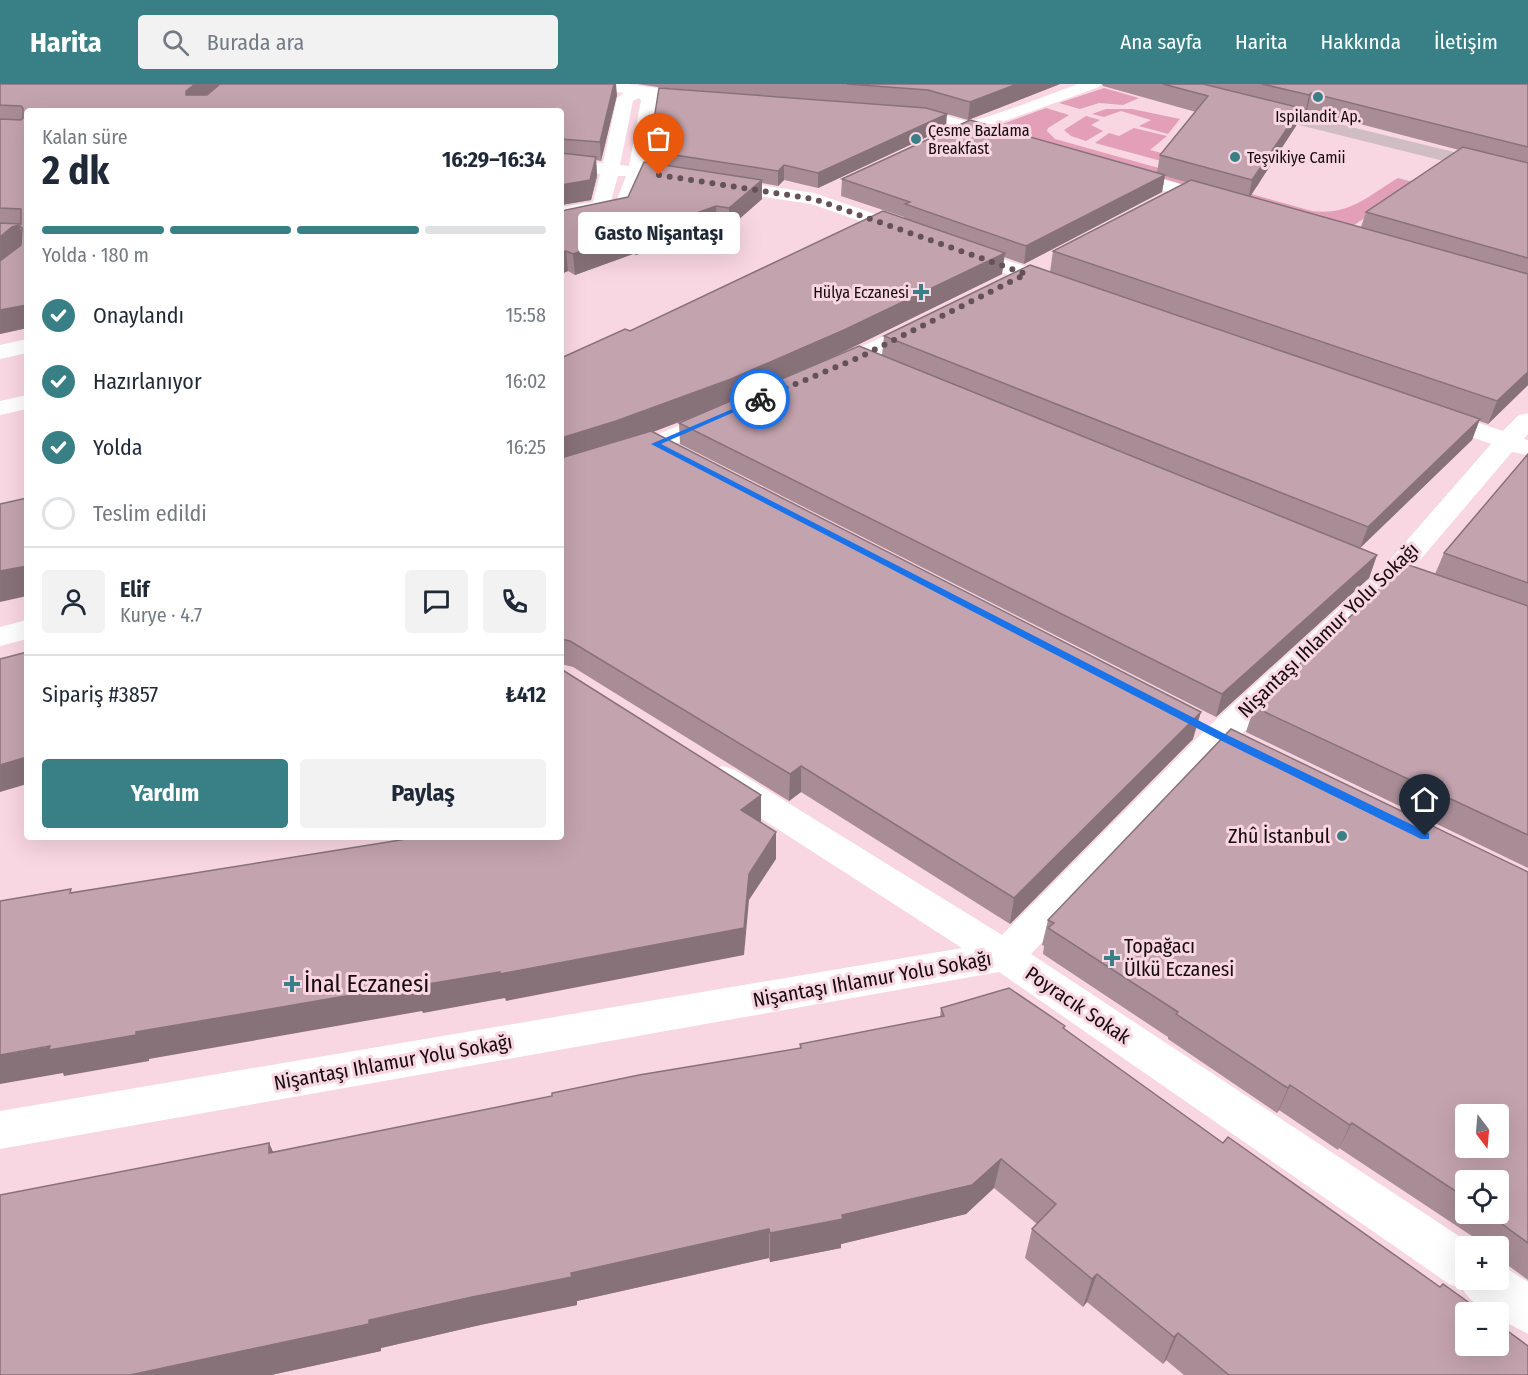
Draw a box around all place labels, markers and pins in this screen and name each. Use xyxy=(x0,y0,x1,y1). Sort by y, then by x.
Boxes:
marker: Ispilandit Ap. xyxy=(1311,90,1325,104)
place label: Ispilandit Ap. xyxy=(1275,107,1361,126)
pin xyxy=(633,113,684,175)
place label: Çesme Bazlama Breakfast xyxy=(928,121,1030,158)
marker: Çesme Bazlama Breakfast xyxy=(909,132,923,146)
place label: Teşvikiye Camii xyxy=(1247,148,1346,167)
marker: Teşvikiye Camii xyxy=(1228,150,1242,164)
callout: Gasto Nişantaşı xyxy=(578,211,740,253)
place label: Hülya Eczanesi xyxy=(813,283,909,302)
marker: Hülya Eczanesi xyxy=(914,285,928,299)
pin xyxy=(1399,774,1450,836)
place label: Zhû İstanbul xyxy=(1228,824,1330,848)
marker: Zhû İstanbul xyxy=(1335,829,1349,843)
place label: Topağacı Ülkü Eczanesi xyxy=(1124,934,1234,981)
marker: Topağacı Ülkü Eczanesi xyxy=(1105,951,1119,965)
place label: İnal Eczanesi xyxy=(304,970,429,998)
marker: İnal Eczanesi xyxy=(285,977,299,991)

